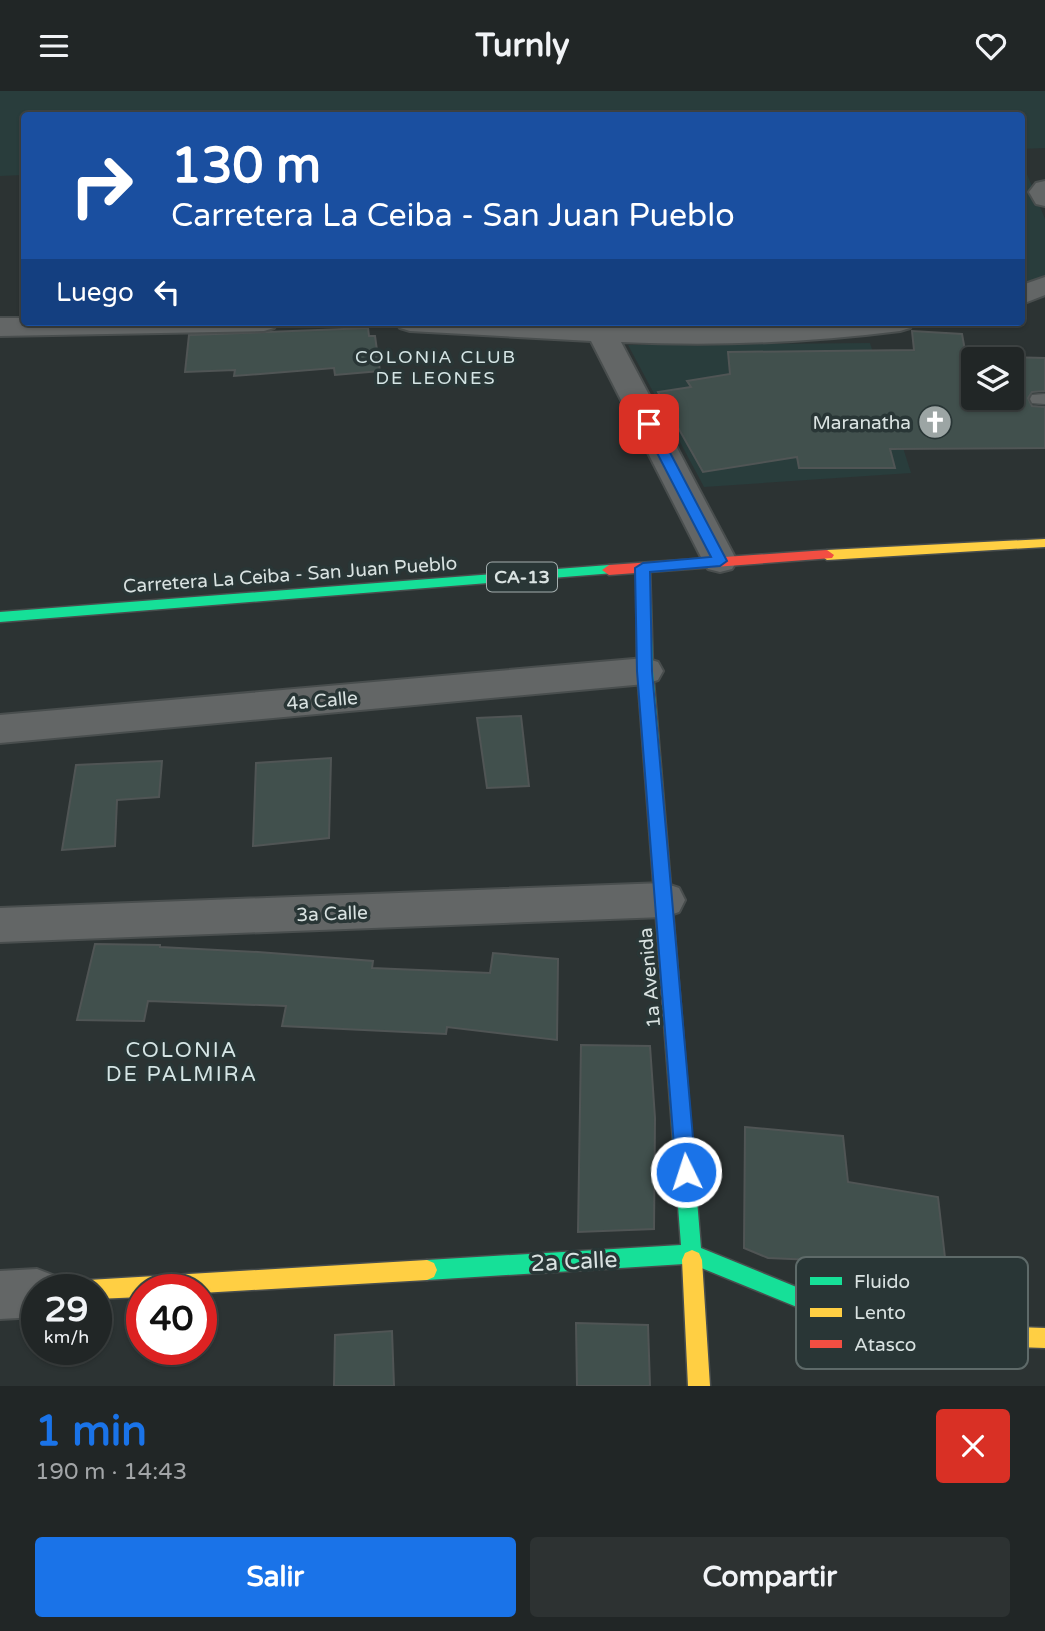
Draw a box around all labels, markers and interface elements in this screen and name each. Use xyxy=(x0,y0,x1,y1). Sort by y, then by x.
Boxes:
icon: menu xyxy=(35,27,73,65)
text: Turnly xyxy=(476,27,569,65)
icon: heart xyxy=(972,27,1010,65)
text: 130 m xyxy=(171,137,321,196)
icon: right xyxy=(56,140,147,231)
text: Carretera La Ceiba - San Juan Pueblo xyxy=(171,197,735,235)
icon: left xyxy=(148,273,186,311)
text: Luego xyxy=(56,277,134,308)
district label: COLONIA CLUB DE LEONES xyxy=(355,346,517,389)
map controls xyxy=(961,347,1024,410)
button: layers xyxy=(961,347,1024,410)
pin xyxy=(619,394,679,454)
church icon: Maranatha xyxy=(916,403,954,441)
icon: arrive xyxy=(630,405,668,443)
place label: Maranatha xyxy=(812,412,911,434)
street label: Carretera La Ceiba - San Juan Pueblo xyxy=(122,552,458,598)
road number: CA-13 xyxy=(487,563,557,591)
street label: 4a Calle xyxy=(285,687,359,715)
street label: 3a Calle xyxy=(296,902,368,926)
street label: 1a Avenida xyxy=(635,927,665,1029)
district label: COLONIA DE PALMIRA xyxy=(106,1038,258,1087)
position arrow xyxy=(649,1135,723,1209)
street label: 2a Calle xyxy=(530,1246,618,1278)
legend xyxy=(796,1257,1028,1369)
text: Fluido xyxy=(854,1271,910,1293)
speed limit sign: 40 xyxy=(126,1274,217,1365)
text: 29 xyxy=(45,1289,88,1331)
text: Lento xyxy=(854,1302,906,1324)
text: km/h xyxy=(44,1326,89,1348)
text: Atasco xyxy=(854,1334,916,1356)
text: 1 min xyxy=(35,1406,147,1457)
button: close xyxy=(936,1409,1010,1483)
text: 190 m · 14:43 xyxy=(35,1458,187,1486)
button: Salir xyxy=(35,1537,516,1617)
button: Compartir xyxy=(530,1537,1010,1617)

